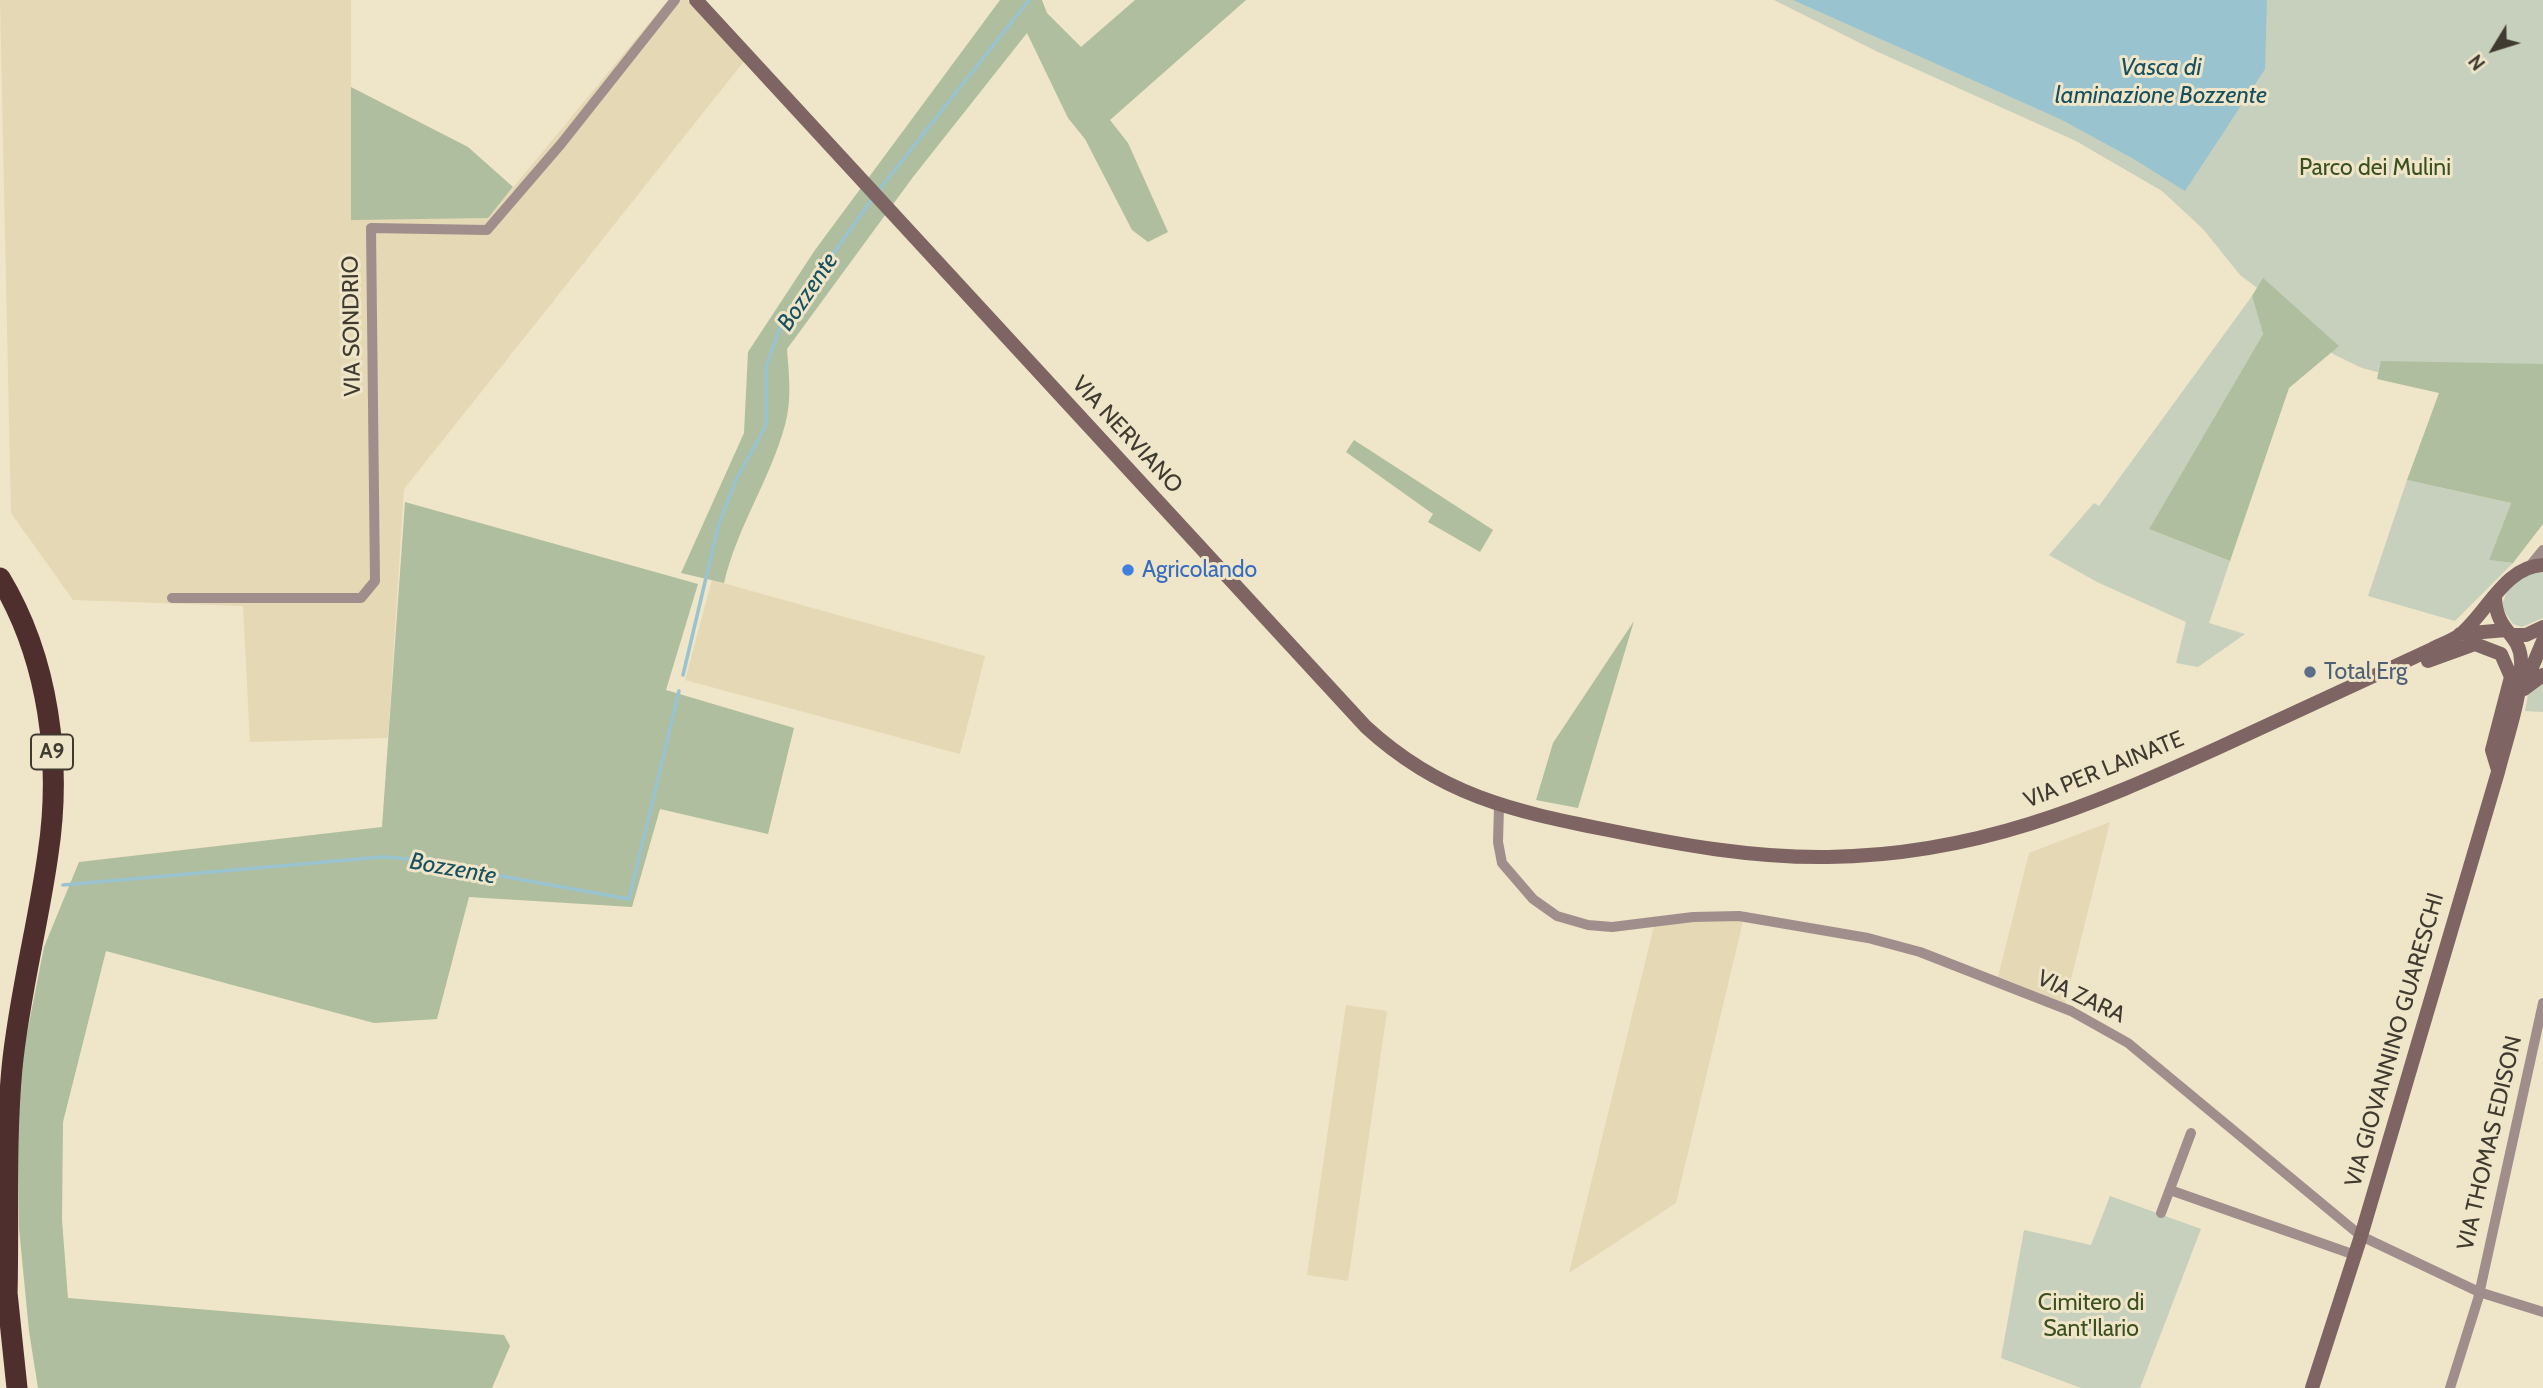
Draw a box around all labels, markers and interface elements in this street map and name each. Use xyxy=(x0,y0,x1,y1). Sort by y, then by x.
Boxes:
north arrow xyxy=(2459,14,2529,84)
text: N xyxy=(2464,50,2490,75)
water label: Vasca di laminazione Bozzente xyxy=(2055,54,2267,110)
park label: Parco dei Mulini xyxy=(2299,154,2451,182)
water label: Bozzente xyxy=(772,248,844,336)
street label: VIA SONDRIO xyxy=(337,255,367,397)
street label: VIA NERVIANO xyxy=(1066,371,1188,499)
place label: Agricolando xyxy=(1142,556,1257,584)
marker: Agricolando xyxy=(1120,562,1136,578)
place label: Total Erg xyxy=(2324,658,2407,686)
marker: Total Erg xyxy=(2302,664,2318,680)
street label: VIA PER LAINATE xyxy=(2020,725,2188,815)
road number: A9 xyxy=(31,734,73,770)
water label: Bozzente xyxy=(407,847,499,891)
street label: VIA GIOVANNINO GUARESCHI xyxy=(2340,890,2450,1190)
street label: VIA ZARA xyxy=(2033,965,2129,1029)
street label: VIA THOMAS EDISON xyxy=(2452,1033,2528,1253)
park label: Cimitero di Sant'Ilario xyxy=(2038,1289,2144,1343)

